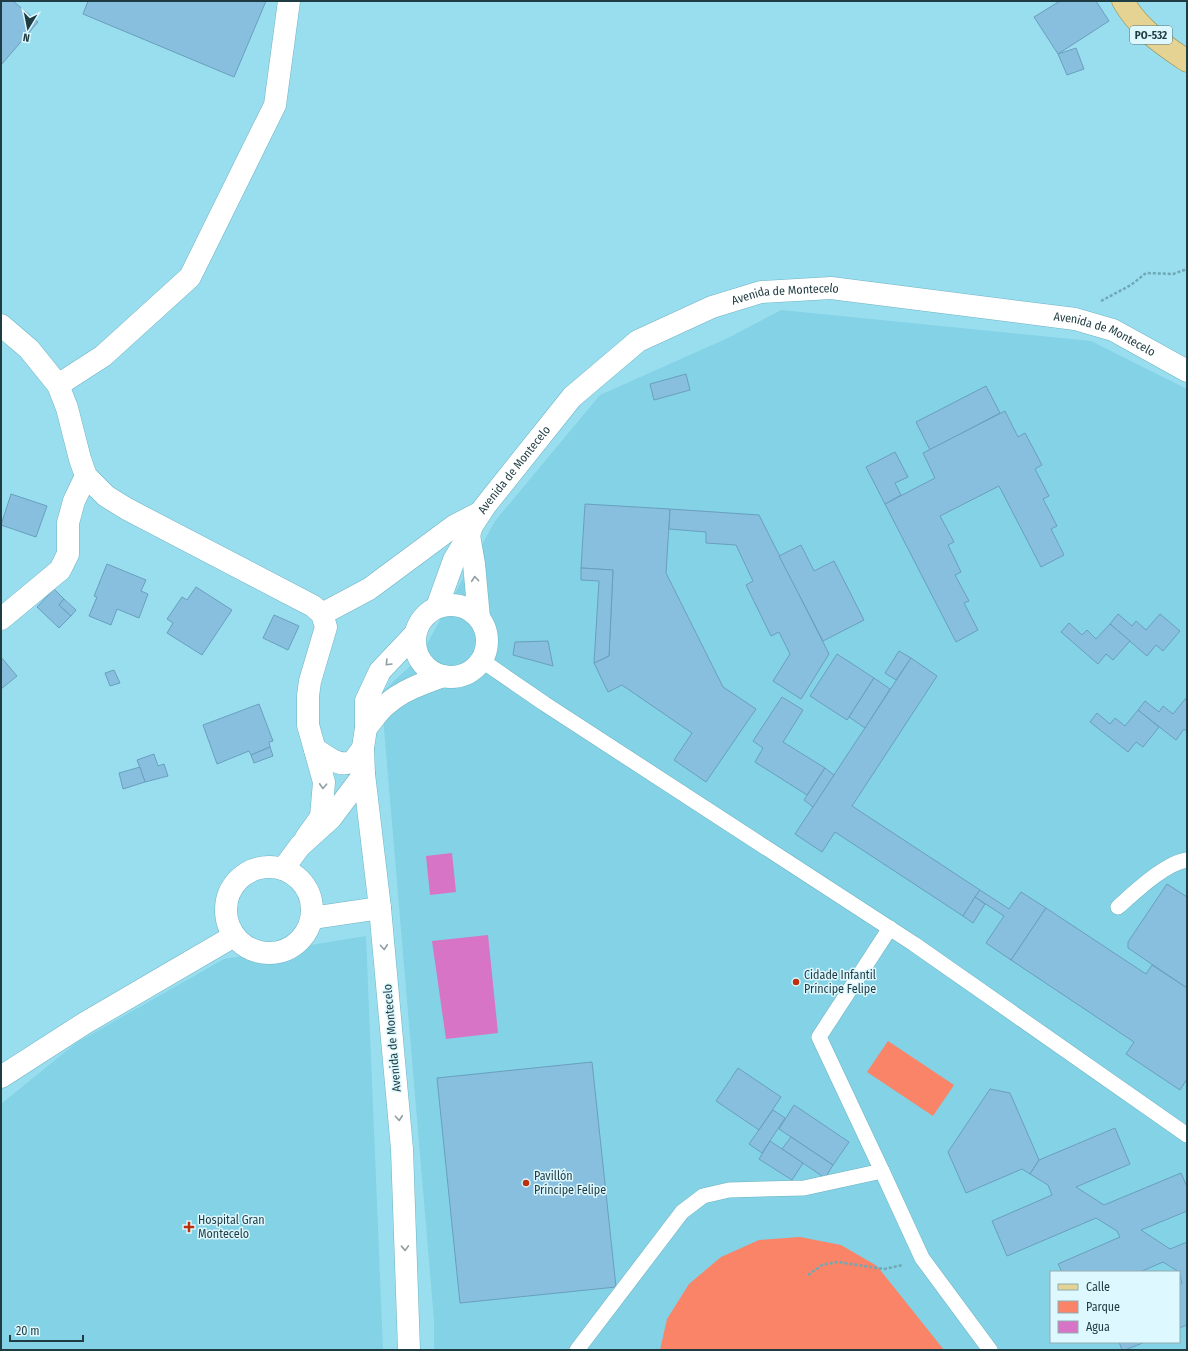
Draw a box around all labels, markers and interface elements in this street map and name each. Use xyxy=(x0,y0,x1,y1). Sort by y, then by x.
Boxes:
north arrow xyxy=(8,8,48,48)
road number: PO-532 xyxy=(1130,26,1172,44)
text: N xyxy=(22,30,31,44)
street label: Avenida de Montecelo xyxy=(730,281,840,308)
street label: Avenida de Montecelo xyxy=(1053,309,1158,359)
street label: Avenida de Montecelo xyxy=(475,423,553,516)
one-way arrow xyxy=(471,576,480,582)
one-way arrow xyxy=(385,658,393,666)
one-way arrow xyxy=(319,783,328,790)
one-way arrow xyxy=(379,944,388,950)
place label: Cidade Infantil Príncipe Felipe xyxy=(804,968,876,996)
marker: Cidade Infantil Príncipe Felipe xyxy=(791,977,801,987)
street label: Avenida de Montecelo xyxy=(380,983,404,1093)
one-way arrow xyxy=(394,1115,403,1121)
place label: Pavillón Príncipe Felipe xyxy=(534,1169,606,1197)
marker: Pavillón Príncipe Felipe xyxy=(521,1178,531,1188)
place label: Hospital Gran Montecelo xyxy=(198,1213,265,1241)
marker: Hospital Gran Montecelo xyxy=(183,1221,195,1233)
one-way arrow xyxy=(401,1245,410,1251)
legend xyxy=(1050,1271,1180,1343)
text: Calle xyxy=(1086,1280,1110,1294)
text: Parque xyxy=(1086,1300,1120,1314)
scale bar xyxy=(10,1317,83,1343)
text: Agua xyxy=(1086,1320,1110,1334)
text: 20 m xyxy=(16,1324,40,1338)

